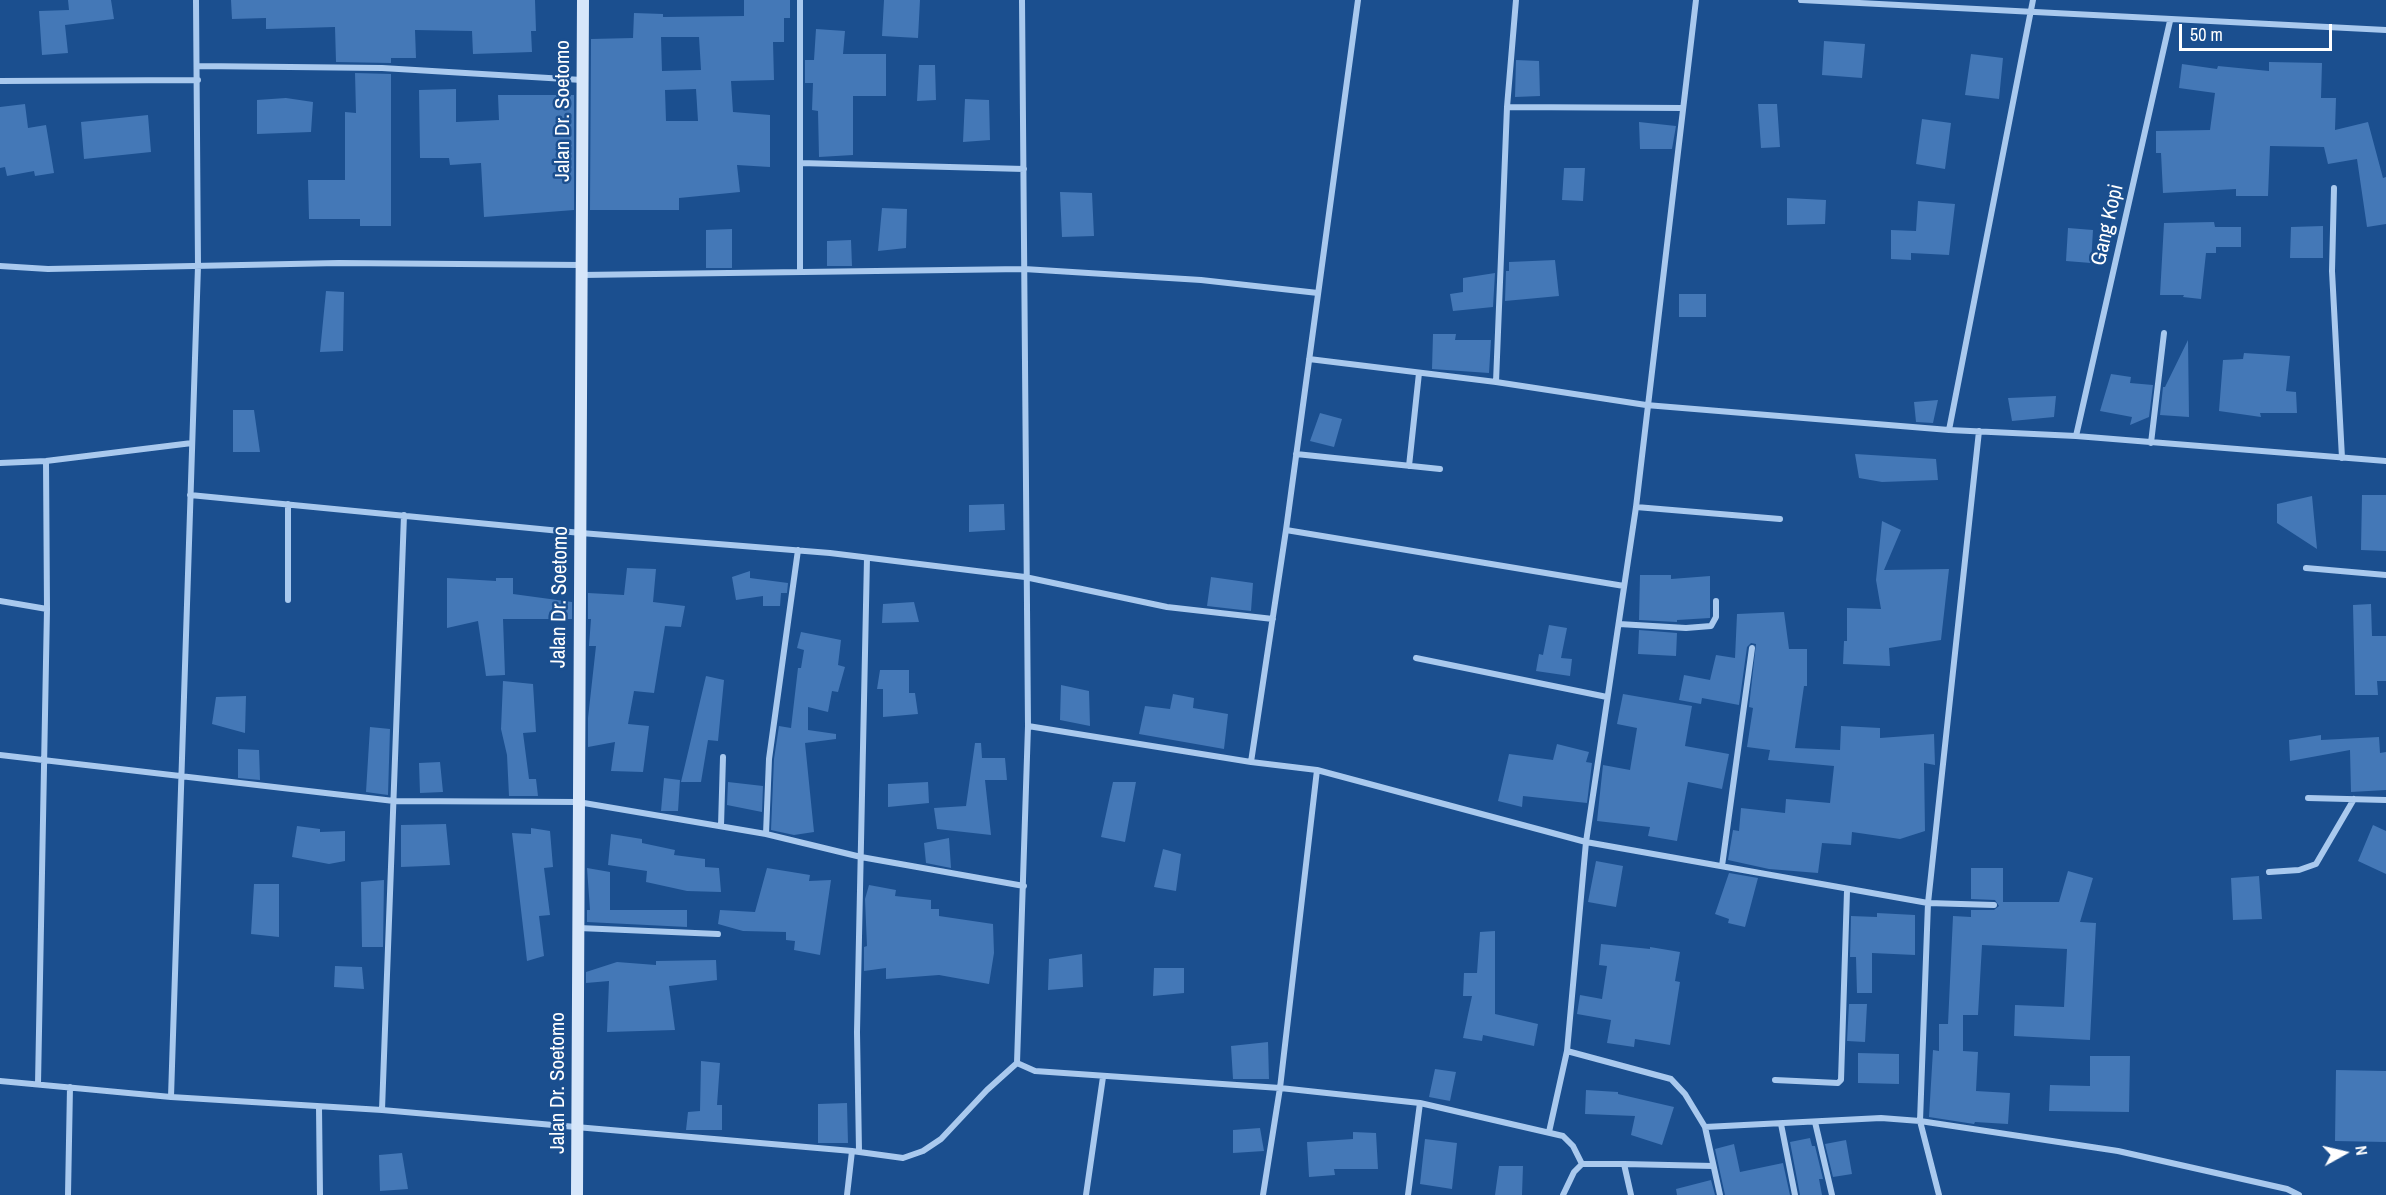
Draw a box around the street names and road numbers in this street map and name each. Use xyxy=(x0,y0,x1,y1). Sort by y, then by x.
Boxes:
street label: Jalan Dr. Soetomo xyxy=(550,40,576,182)
street label: Gang Kopi xyxy=(2086,182,2130,268)
street label: Jalan Dr. Soetomo xyxy=(546,526,574,668)
street label: Jalan Dr. Soetomo xyxy=(545,1012,571,1154)

